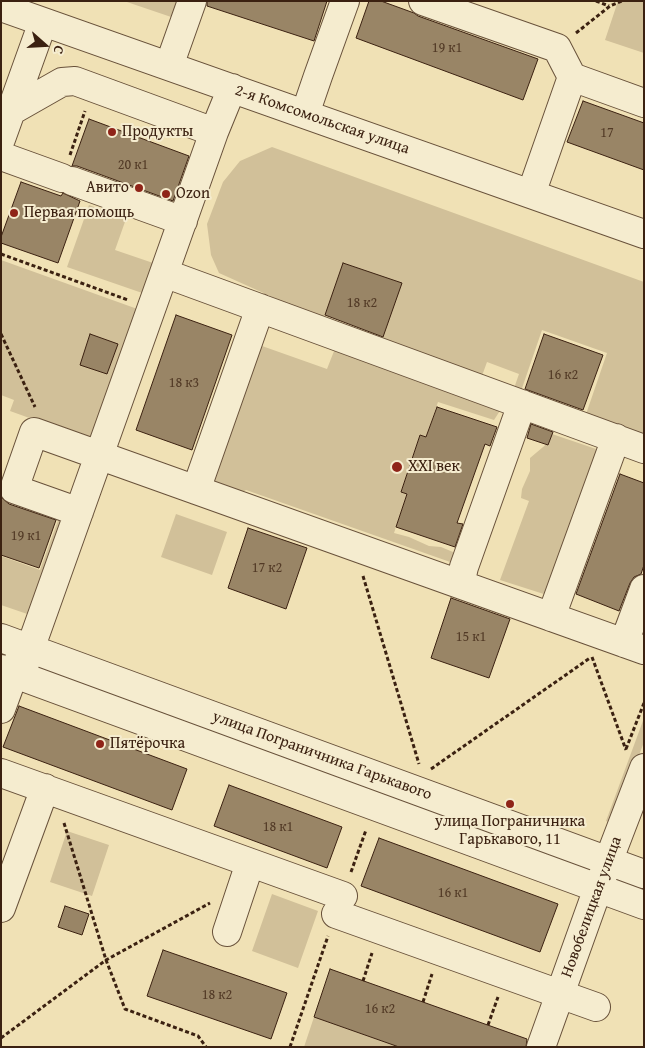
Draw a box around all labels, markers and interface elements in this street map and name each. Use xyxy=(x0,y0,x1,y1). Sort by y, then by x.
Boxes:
north arrow xyxy=(20,20,70,70)
house number: 19 к1 xyxy=(432,40,462,56)
text: С xyxy=(48,43,70,57)
street label: 2-я Комсомольская улица xyxy=(232,81,412,159)
place label: Продукты xyxy=(122,122,193,142)
house number: 17 xyxy=(600,125,614,141)
marker: Продукты xyxy=(106,126,118,138)
house number: 20 к1 xyxy=(118,157,148,173)
place label: Авито xyxy=(86,178,129,198)
marker: Авито xyxy=(133,182,145,194)
place label: Ozon xyxy=(176,184,210,204)
marker: Ozon xyxy=(160,188,172,200)
place label: Первая помощь xyxy=(24,203,134,223)
marker: Первая помощь xyxy=(8,207,20,219)
house number: 18 к2 xyxy=(347,295,377,311)
house number: 16 к2 xyxy=(548,367,578,383)
house number: 18 к3 xyxy=(169,375,199,391)
place label: XXI век xyxy=(408,457,460,477)
marker: XXI век xyxy=(390,460,404,474)
house number: 19 к1 xyxy=(11,528,41,544)
house number: 17 к2 xyxy=(252,560,282,576)
house number: 15 к1 xyxy=(456,629,486,645)
street label: улица Пограничника Гарькавого xyxy=(210,707,434,805)
place label: Пятёрочка xyxy=(110,734,185,754)
marker: Пятёрочка xyxy=(94,738,106,750)
marker: улица Пограничника Гарькавого, 11 xyxy=(504,798,516,810)
place label: улица Пограничника Гарькавого, 11 xyxy=(435,812,585,850)
house number: 18 к1 xyxy=(263,819,293,835)
street label: Новобелицкая улица xyxy=(558,834,626,980)
house number: 16 к1 xyxy=(438,885,468,901)
house number: 18 к2 xyxy=(202,987,232,1003)
house number: 16 к2 xyxy=(365,1001,395,1017)

